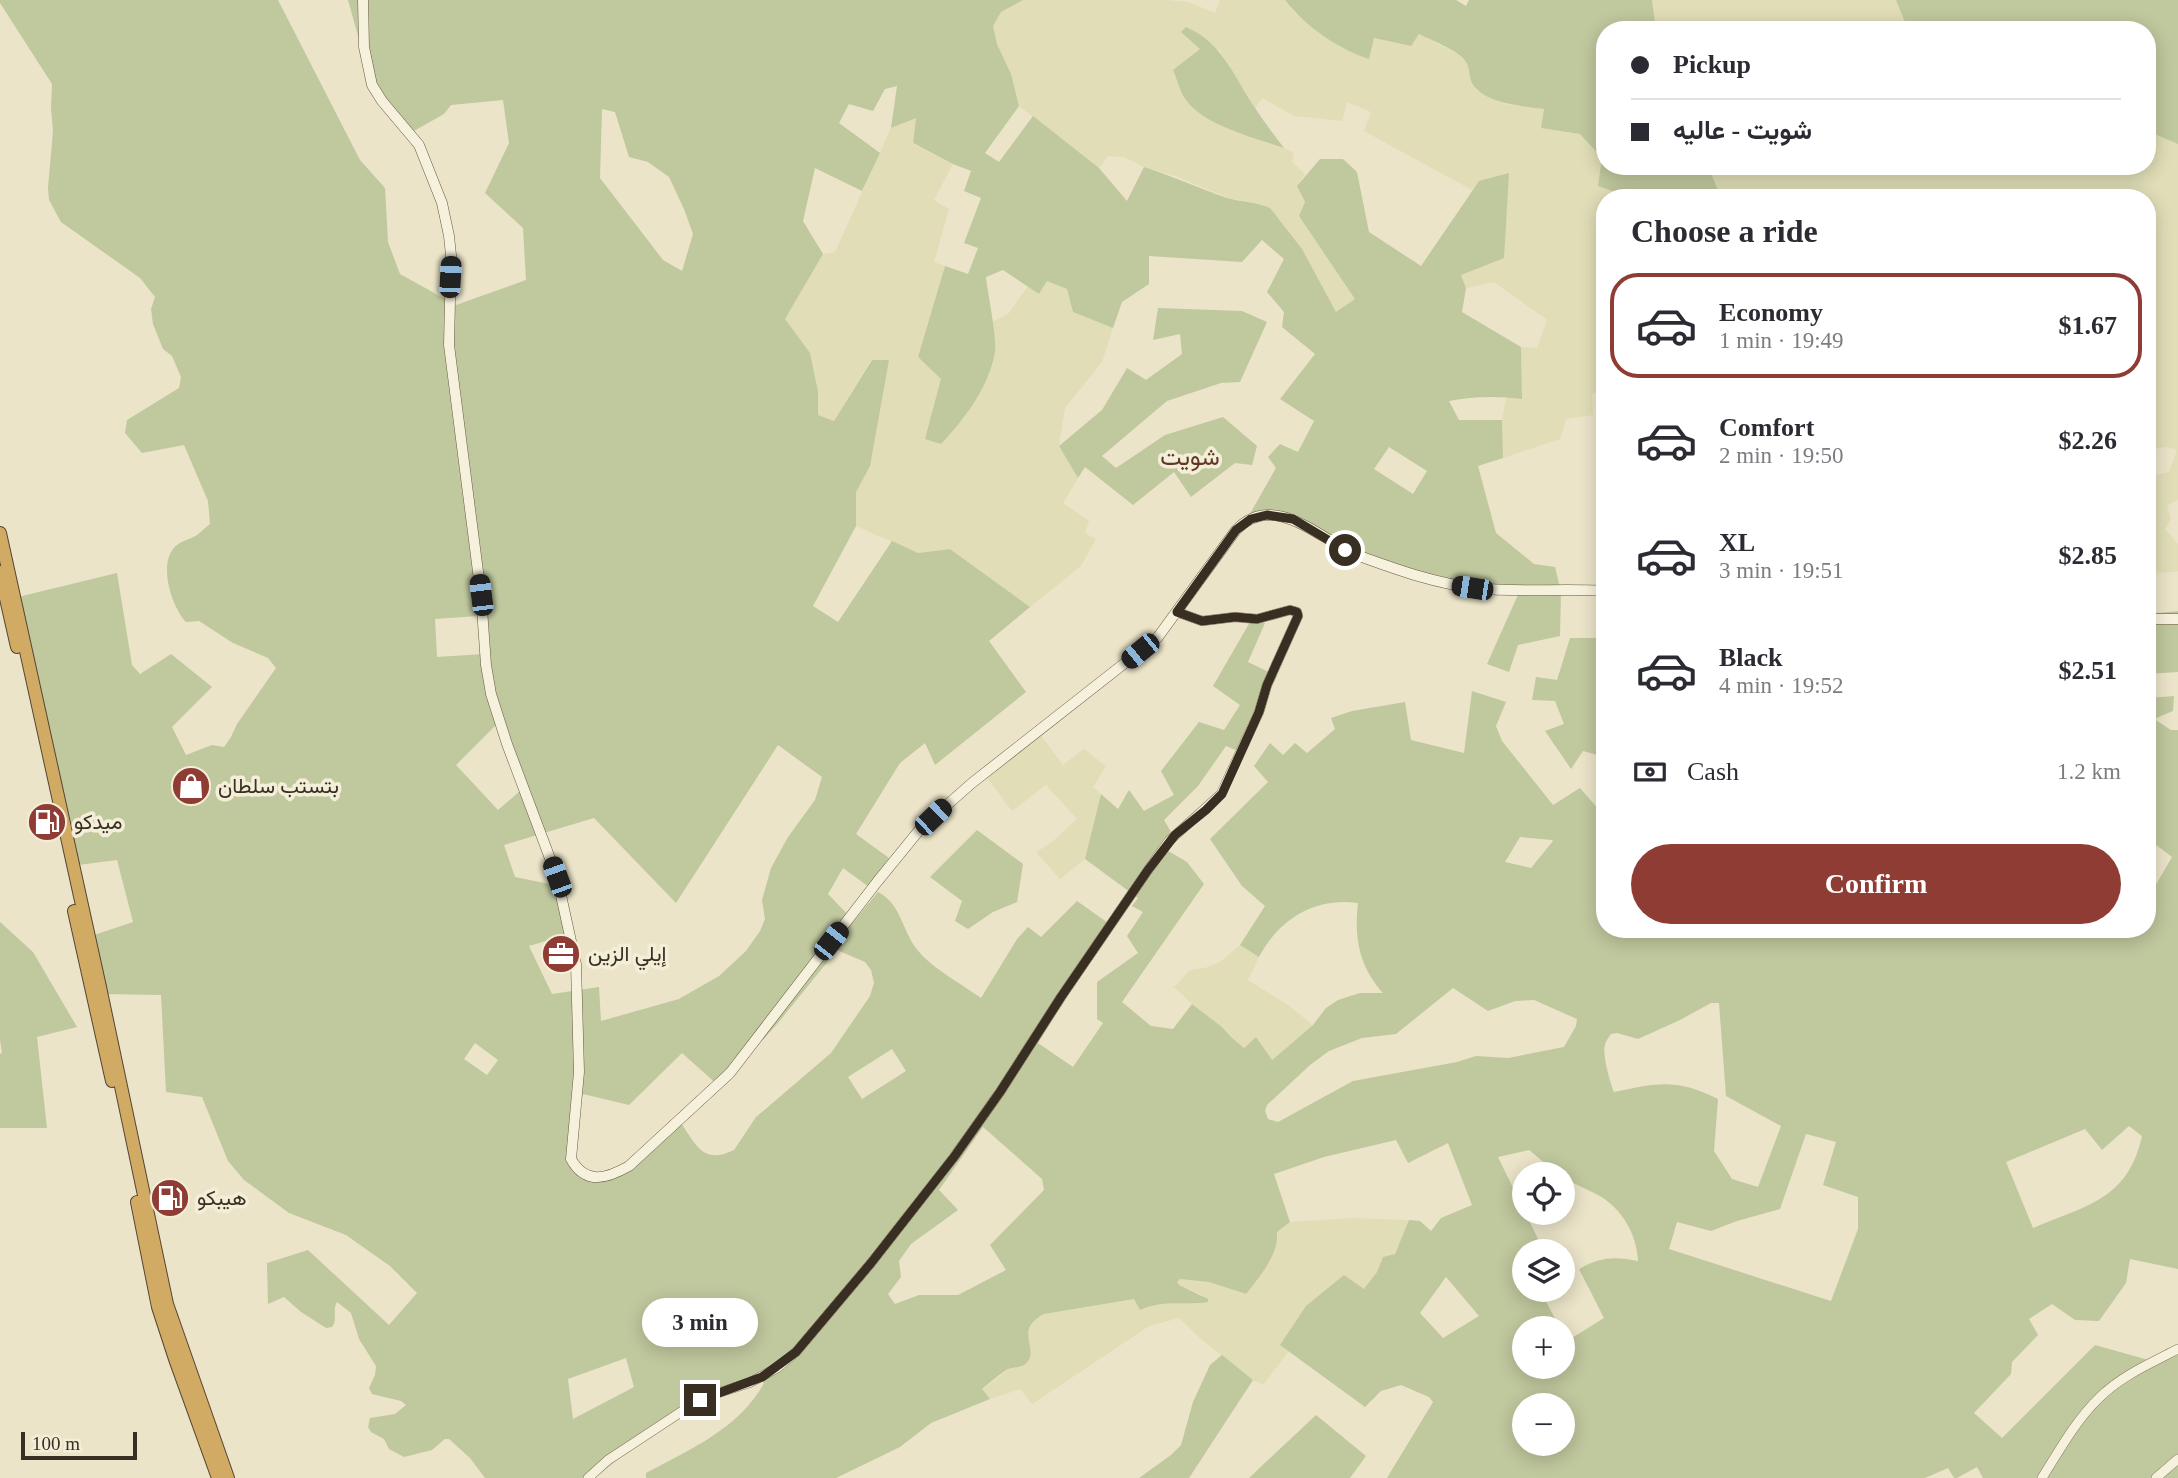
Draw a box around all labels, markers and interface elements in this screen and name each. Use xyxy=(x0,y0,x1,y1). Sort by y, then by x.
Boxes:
text: Pickup xyxy=(1673,50,1751,79)
text: شويت - عاليه xyxy=(1673,116,1812,145)
text: Choose a ride xyxy=(1631,213,1818,249)
car xyxy=(439,255,462,299)
icon: car xyxy=(1635,294,1698,357)
text: Economy xyxy=(1719,298,1823,327)
text: $1.67 xyxy=(2059,311,2117,340)
text: 1 min · 19:49 xyxy=(1719,328,1844,353)
icon: car xyxy=(1635,409,1698,472)
text: Comfort xyxy=(1719,413,1814,442)
text: $2.26 xyxy=(2059,426,2117,455)
text: 2 min · 19:50 xyxy=(1719,443,1844,468)
district label: شويت xyxy=(1160,444,1220,472)
icon: car xyxy=(1635,524,1698,587)
text: XL xyxy=(1719,528,1755,557)
route start xyxy=(1329,534,1361,566)
text: $2.85 xyxy=(2059,541,2117,570)
text: 3 min · 19:51 xyxy=(1719,558,1844,583)
car xyxy=(469,573,494,617)
car xyxy=(1450,574,1495,602)
car xyxy=(1118,630,1163,672)
icon: car xyxy=(1635,639,1698,702)
text: Black xyxy=(1719,643,1783,672)
text: $2.51 xyxy=(2059,656,2117,685)
text: 4 min · 19:52 xyxy=(1719,673,1844,698)
icon: cash xyxy=(1631,753,1669,791)
text: Cash xyxy=(1687,757,1739,786)
text: 1.2 km xyxy=(2057,759,2121,784)
shop icon: بتستب سلطان xyxy=(170,765,212,807)
place label: بتستب سلطان xyxy=(218,774,339,798)
car xyxy=(911,795,956,839)
fuel station icon: ميدكو xyxy=(26,801,68,843)
place label: ميدكو xyxy=(74,810,122,835)
button: Confirm xyxy=(1631,844,2121,924)
car xyxy=(540,854,575,900)
car xyxy=(810,918,853,964)
office icon: إيلي الزين xyxy=(540,933,582,975)
place label: إيلي الزين xyxy=(588,942,667,971)
map controls xyxy=(1512,1162,1575,1456)
button: locate xyxy=(1512,1162,1575,1225)
fuel station icon: هيبكو xyxy=(149,1177,191,1219)
place label: هيبكو xyxy=(197,1186,247,1211)
button: layers xyxy=(1512,1239,1575,1302)
callout: 3 min xyxy=(642,1298,758,1348)
text: 3 min xyxy=(672,1310,728,1335)
button: + xyxy=(1512,1316,1575,1379)
route end xyxy=(684,1384,716,1416)
button: − xyxy=(1512,1393,1575,1456)
scale bar xyxy=(21,1429,136,1461)
text: 100 m xyxy=(32,1433,80,1454)

